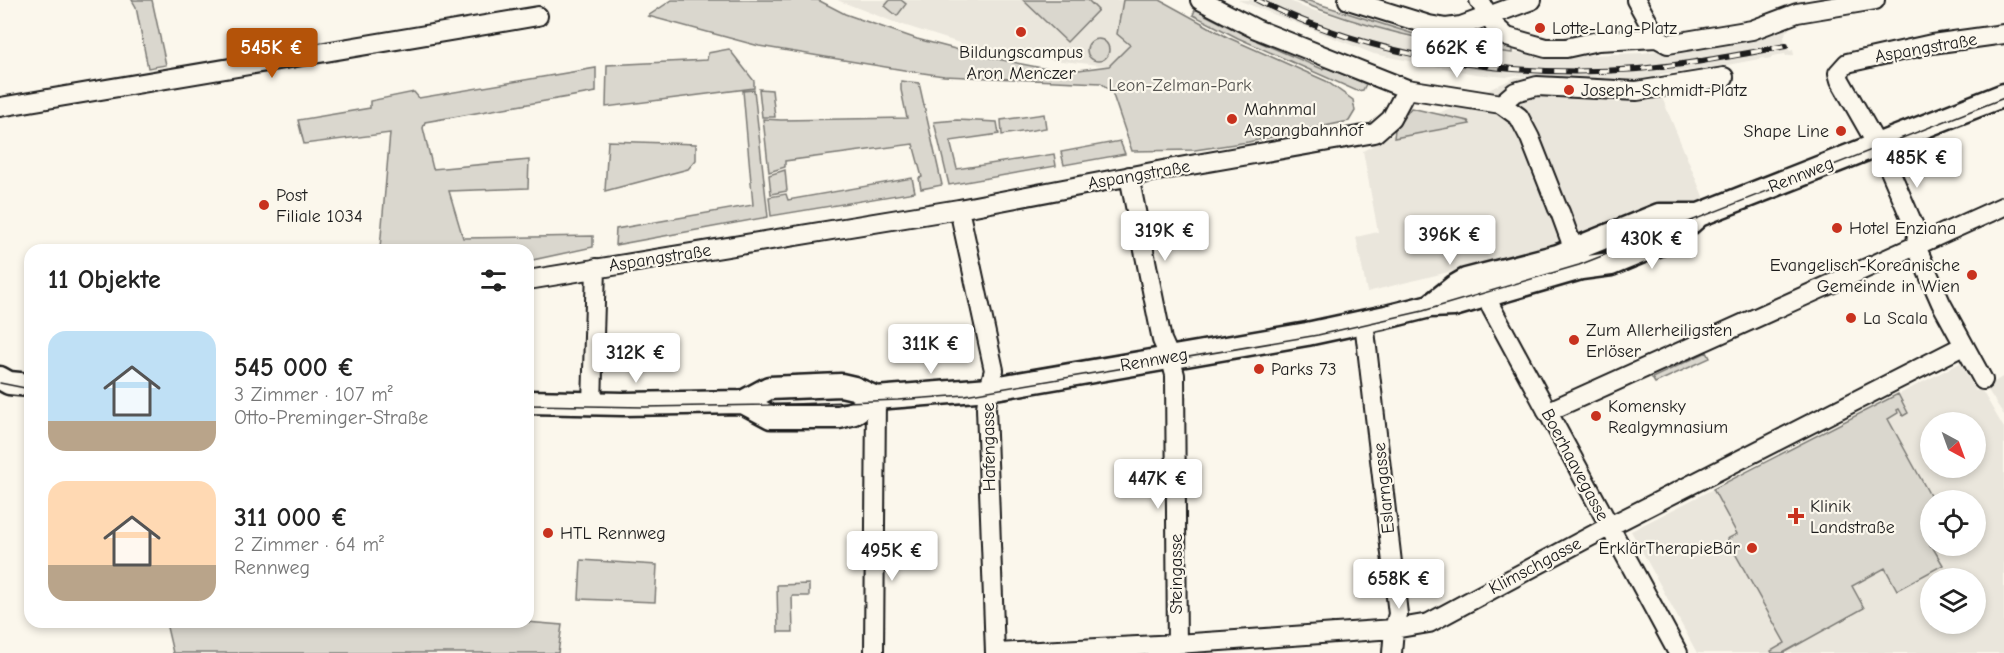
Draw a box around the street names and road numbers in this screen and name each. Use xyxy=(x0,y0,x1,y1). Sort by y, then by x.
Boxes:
street label: Aspangstraße xyxy=(1873,29,1979,67)
street label: Rennweg xyxy=(1765,152,1837,198)
street label: Aspangstraße xyxy=(1086,156,1192,194)
street label: Aspangstraße xyxy=(607,240,713,276)
street label: Rennweg xyxy=(1118,344,1190,376)
street label: Hafengasse xyxy=(978,402,1000,492)
street label: Boerhaavegasse xyxy=(1537,405,1613,525)
street label: Eslarngasse xyxy=(1369,441,1399,535)
street label: Klimschgasse xyxy=(1485,533,1585,599)
street label: Steingasse xyxy=(1166,534,1187,614)

